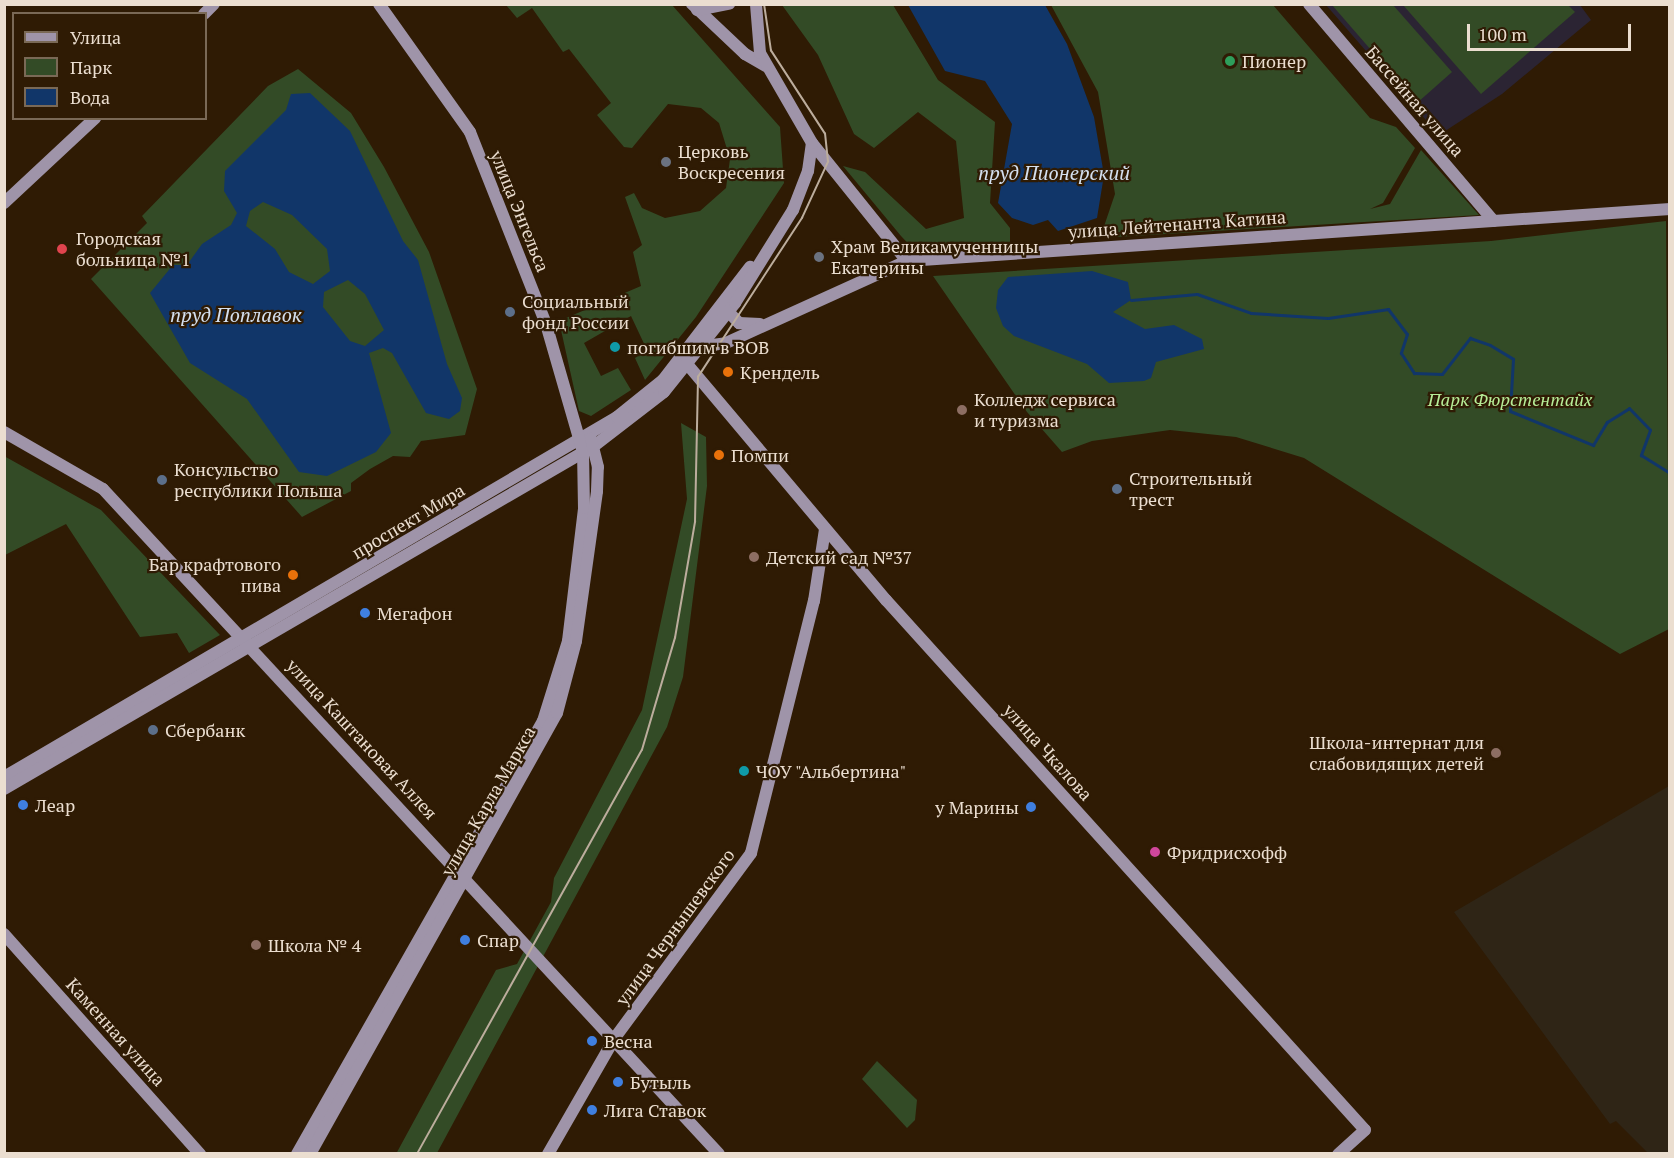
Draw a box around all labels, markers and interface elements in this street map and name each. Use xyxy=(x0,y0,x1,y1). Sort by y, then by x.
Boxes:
legend xyxy=(12,12,207,120)
scale bar xyxy=(1470,12,1634,50)
text: 100 m xyxy=(1478,22,1527,46)
text: Улица xyxy=(70,25,121,49)
street label: Бассейная улица xyxy=(1361,41,1469,161)
place label: Пионер xyxy=(1242,50,1306,72)
marker: Пионер xyxy=(1223,54,1237,68)
text: Парк xyxy=(70,55,112,79)
text: Вода xyxy=(70,85,110,109)
place label: Церковь Воскресения xyxy=(678,141,785,184)
street label: улица Энгельса xyxy=(486,147,554,275)
marker: Церковь Воскресения xyxy=(659,155,673,169)
water label: пруд Пионерский xyxy=(978,160,1130,184)
street label: улица Лейтенанта Катина xyxy=(1067,206,1287,242)
place label: Городская больница №1 xyxy=(76,228,191,270)
place label: Храм Великамученницы Екатерины xyxy=(831,236,1038,278)
marker: Городская больница №1 xyxy=(53,240,71,258)
marker: Храм Великамученницы Екатерины xyxy=(812,250,826,264)
place label: Социальный фонд России xyxy=(522,291,629,334)
water label: пруд Поплавок xyxy=(170,302,302,326)
marker: Социальный фонд России xyxy=(503,305,517,319)
place label: погибшим в ВОВ xyxy=(627,336,769,358)
marker: погибшим в ВОВ xyxy=(608,340,622,354)
place label: Крендель xyxy=(740,361,820,383)
marker: Крендель xyxy=(721,365,735,379)
park label: Парк Фюрстентайх xyxy=(1428,388,1592,410)
place label: Колледж сервиса и туризма xyxy=(974,389,1116,432)
marker: Колледж сервиса и туризма xyxy=(955,403,969,417)
place label: Помпи xyxy=(731,444,789,466)
marker: Помпи xyxy=(712,448,726,462)
place label: Консульство республики Польша xyxy=(174,459,342,502)
place label: Строительный трест xyxy=(1129,468,1252,510)
marker: Консульство республики Польша xyxy=(155,473,169,487)
street label: проспект Мира xyxy=(347,479,469,563)
marker: Строительный трест xyxy=(1110,482,1124,496)
place label: Детский сад №37 xyxy=(766,546,912,568)
marker: Детский сад №37 xyxy=(747,550,761,564)
place label: Бар крафтового пива xyxy=(149,554,281,596)
marker: Бар крафтового пива xyxy=(286,568,300,582)
place label: Мегафон xyxy=(377,602,452,624)
marker: Мегафон xyxy=(358,606,372,620)
street label: улица Каштановая Аллея xyxy=(282,654,442,824)
street label: улица Чкалова xyxy=(999,699,1097,805)
place label: Сбербанк xyxy=(165,719,245,741)
street label: улица Карла Маркса xyxy=(436,722,540,880)
marker: Сбербанк xyxy=(146,723,160,737)
place label: Школа-интернат для слабовидящих детей xyxy=(1308,732,1484,774)
marker: Школа-интернат для слабовидящих детей xyxy=(1489,746,1503,760)
place label: ЧОУ "Альбертина" xyxy=(756,760,908,782)
marker: ЧОУ "Альбертина" xyxy=(737,764,751,778)
place label: Леар xyxy=(35,794,75,816)
place label: у Марины xyxy=(935,796,1019,818)
marker: Леар xyxy=(16,798,30,812)
marker: у Марины xyxy=(1024,800,1038,814)
place label: Фридрисхофф xyxy=(1167,841,1287,863)
street label: улица Чернышевского xyxy=(611,845,739,1009)
marker: Фридрисхофф xyxy=(1148,845,1162,859)
place label: Спар xyxy=(477,929,519,951)
marker: Спар xyxy=(458,933,472,947)
place label: Школа № 4 xyxy=(268,934,361,956)
marker: Школа № 4 xyxy=(249,938,263,952)
street label: Каменная улица xyxy=(62,974,170,1090)
place label: Весна xyxy=(604,1030,653,1052)
marker: Весна xyxy=(585,1034,599,1048)
place label: Бутыль xyxy=(630,1071,691,1093)
marker: Бутыль xyxy=(611,1075,625,1089)
place label: Лига Ставок xyxy=(604,1099,706,1121)
marker: Лига Ставок xyxy=(585,1103,599,1117)

